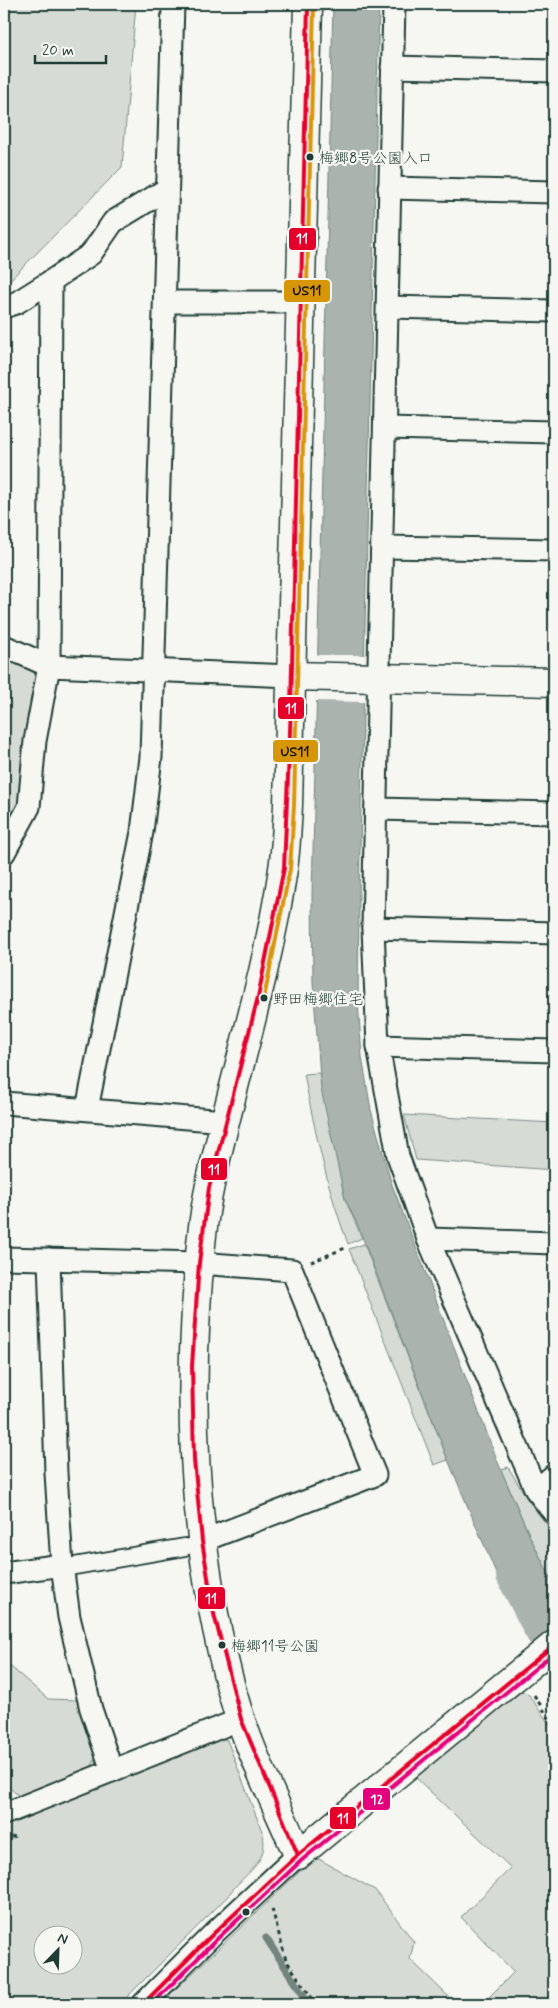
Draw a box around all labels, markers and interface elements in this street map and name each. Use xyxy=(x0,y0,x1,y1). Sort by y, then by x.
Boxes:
scale bar xyxy=(35,32,106,64)
text: 20 m xyxy=(42,41,74,61)
place label: 梅郷8号公園入口 xyxy=(319,149,432,169)
marker: 梅郷8号公園入口 xyxy=(305,152,315,162)
line badge: 11 xyxy=(288,227,317,251)
text: 11 xyxy=(296,230,308,248)
line badge: US11 xyxy=(283,279,331,303)
text: US11 xyxy=(292,282,322,300)
line badge: 11 xyxy=(277,696,305,720)
text: 11 xyxy=(285,700,297,718)
line badge: US11 xyxy=(272,739,319,763)
text: US11 xyxy=(280,743,310,761)
place label: 野田梅郷住宅 xyxy=(273,990,363,1010)
marker: 野田梅郷住宅 xyxy=(259,993,269,1003)
line badge: 11 xyxy=(200,1157,228,1181)
text: 11 xyxy=(208,1161,220,1179)
line badge: 11 xyxy=(197,1586,226,1610)
text: 11 xyxy=(205,1590,217,1608)
place label: 梅郷11号公園 xyxy=(231,1637,319,1657)
marker: 梅郷11号公園 xyxy=(217,1640,227,1650)
line badge: 12 xyxy=(362,1787,391,1811)
text: 12 xyxy=(370,1791,384,1809)
line badge: 11 xyxy=(329,1806,357,1830)
text: 11 xyxy=(337,1810,349,1828)
unlabelled marker xyxy=(241,1907,251,1917)
north arrow xyxy=(32,1926,82,1976)
text: N xyxy=(55,1929,70,1949)

